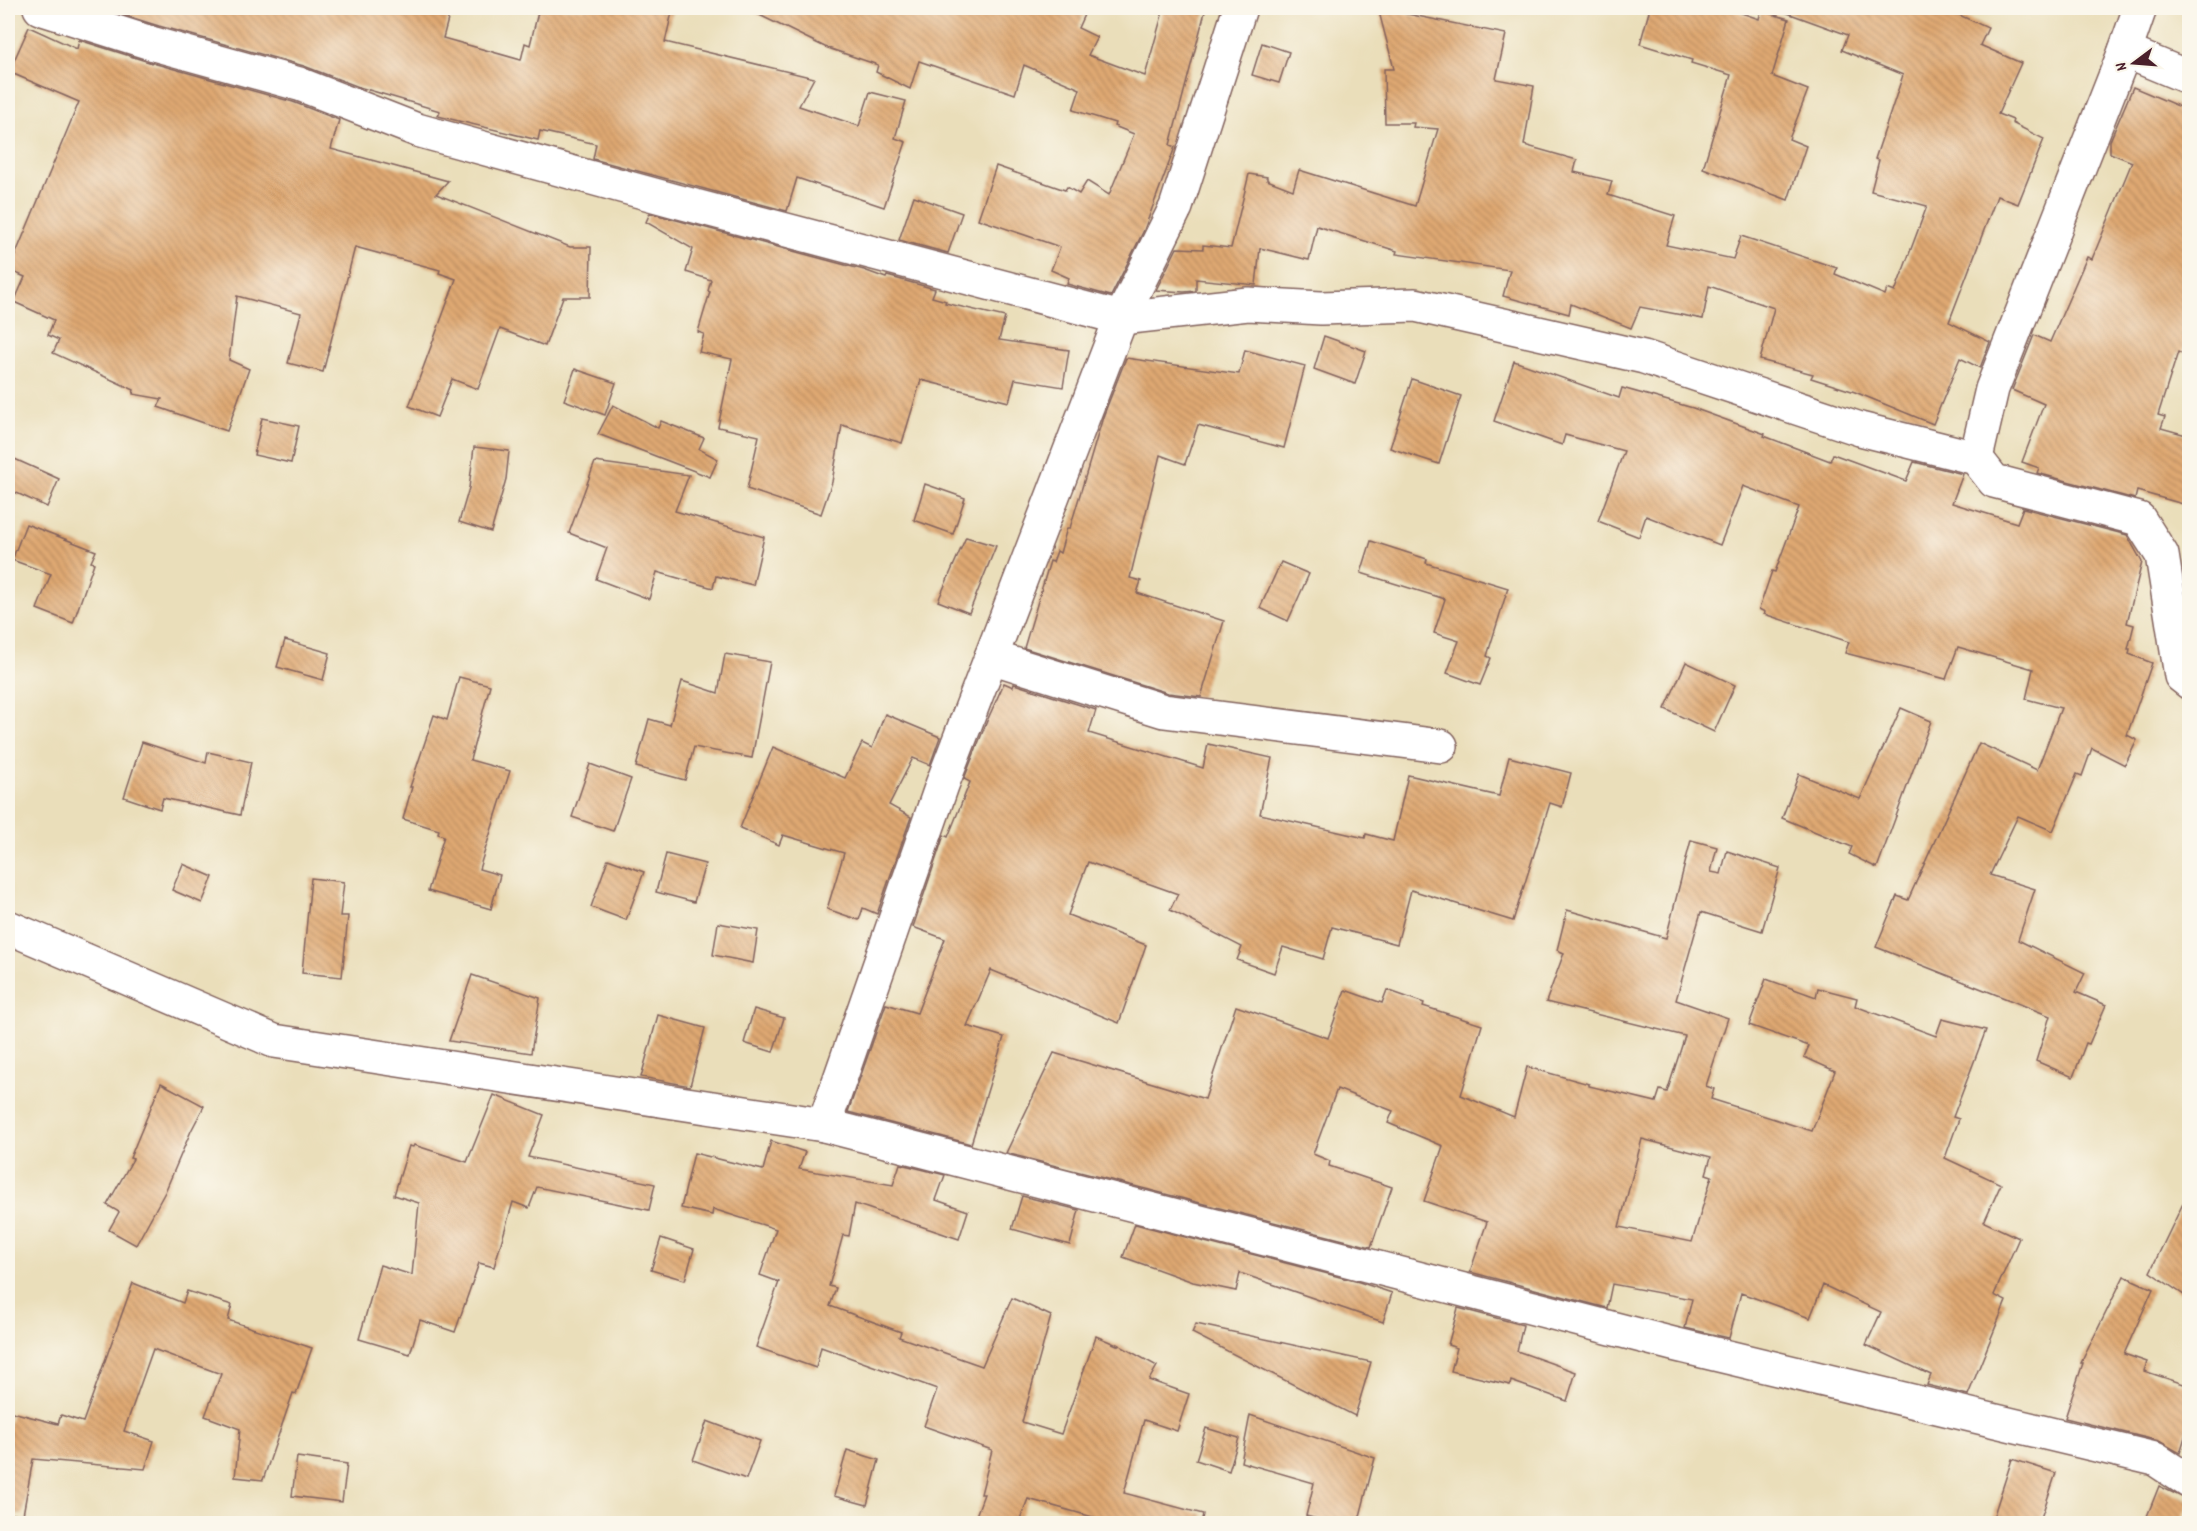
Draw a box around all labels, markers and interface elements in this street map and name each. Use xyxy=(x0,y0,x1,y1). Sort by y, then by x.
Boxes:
north arrow xyxy=(2104,33,2164,93)
text: N xyxy=(2110,59,2134,73)

